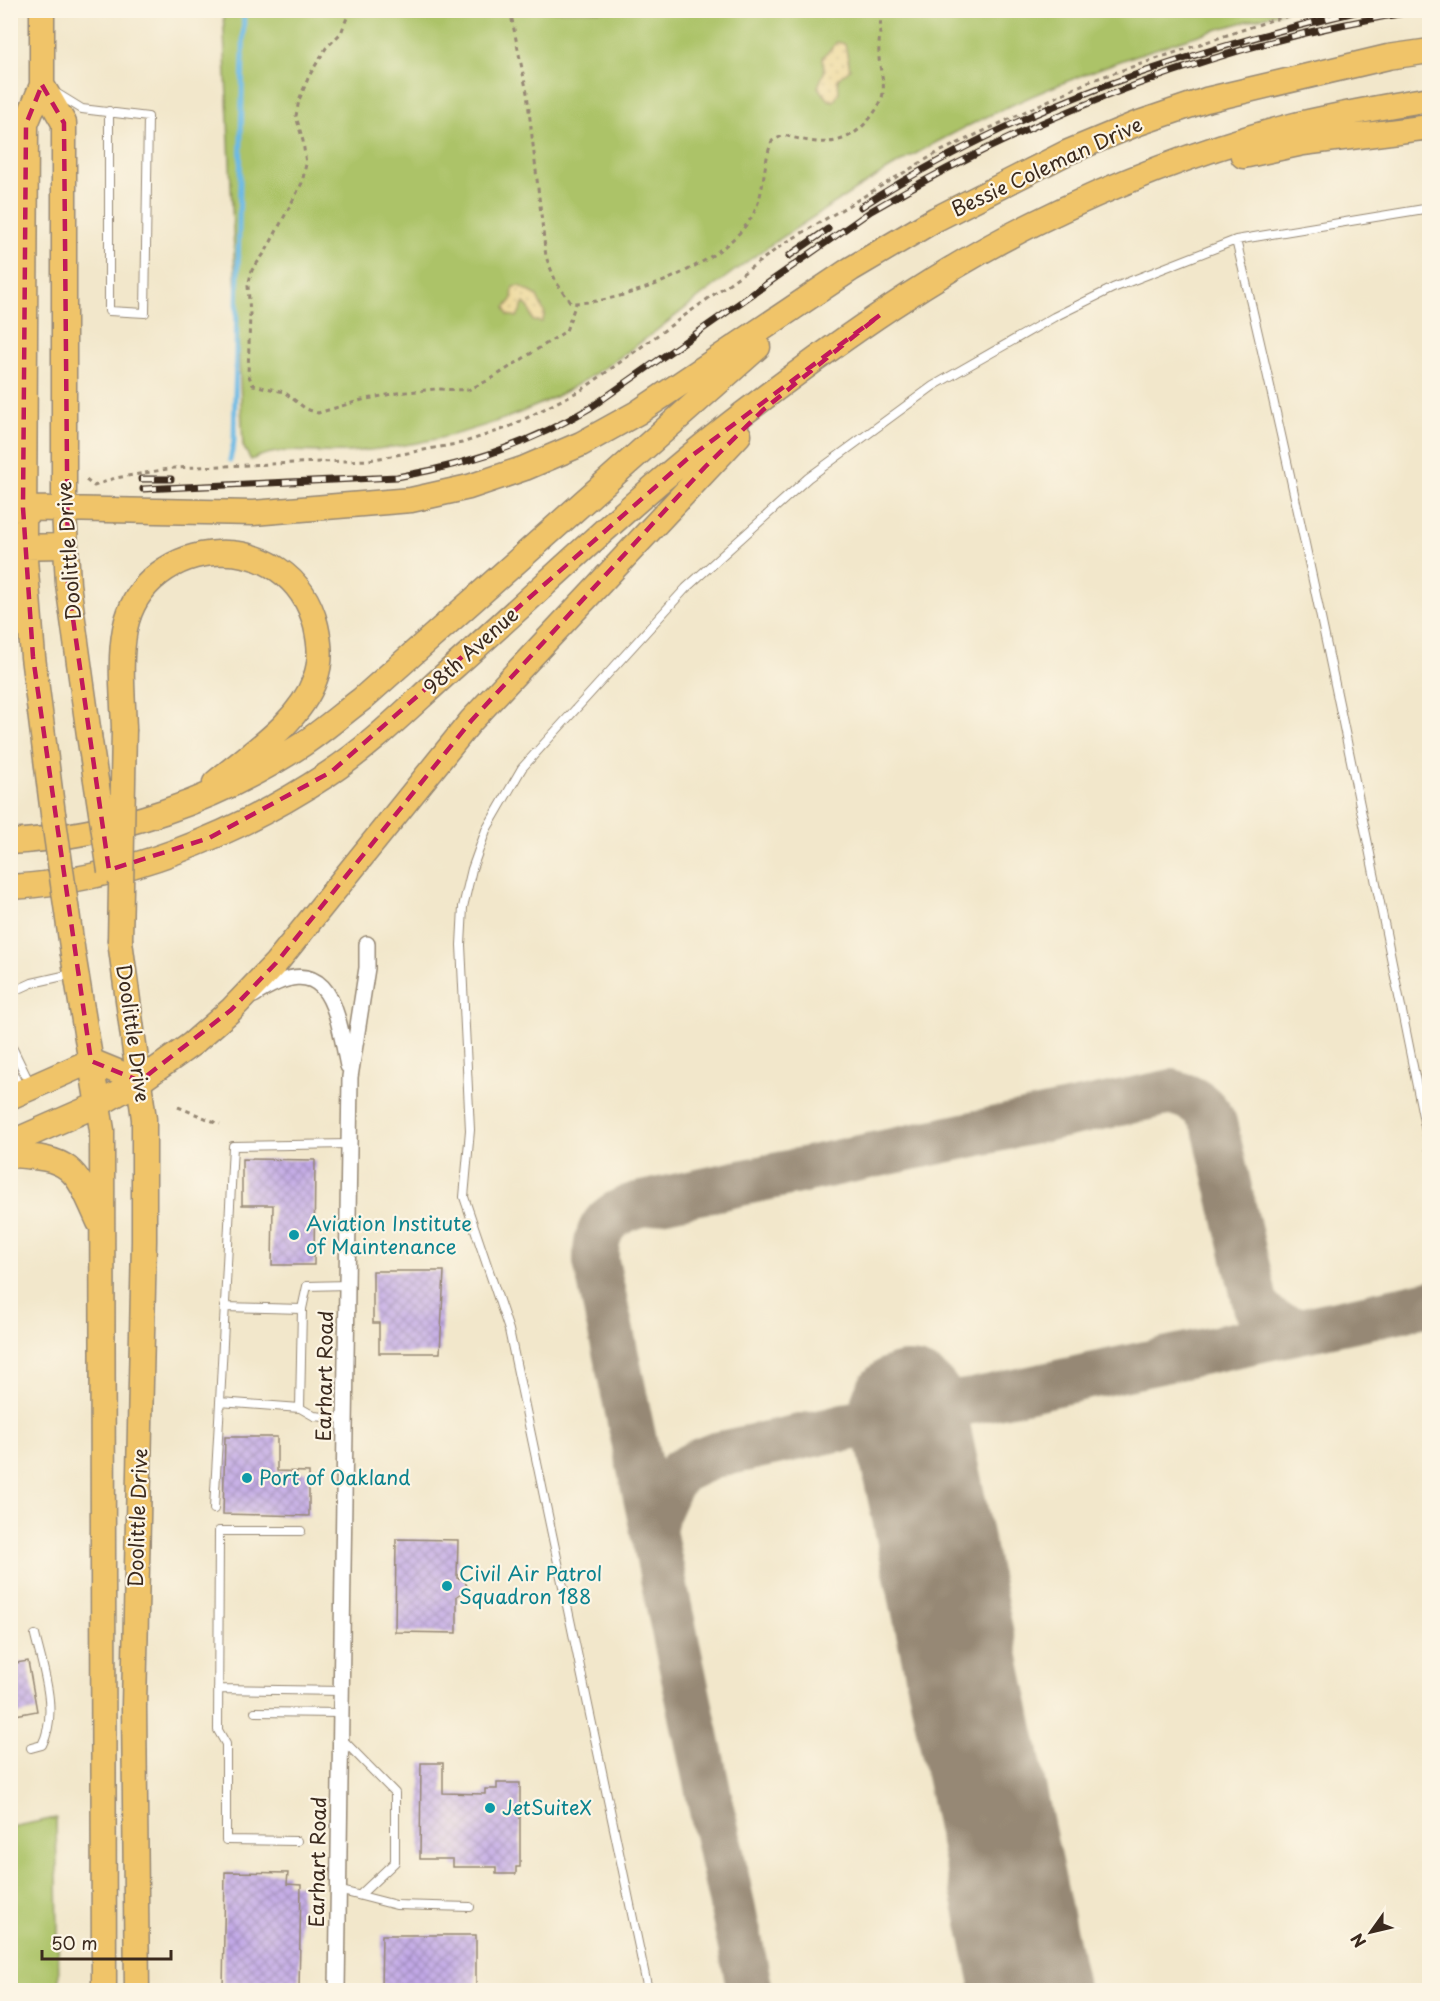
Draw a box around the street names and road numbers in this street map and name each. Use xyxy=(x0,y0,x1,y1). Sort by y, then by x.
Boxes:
street label: Bessie Coleman Drive xyxy=(946,109,1147,224)
street label: Doolittle Drive xyxy=(48,480,88,622)
street label: 98th Avenue xyxy=(416,599,525,701)
street label: Doolittle Drive xyxy=(109,962,159,1104)
street label: Earhart Road xyxy=(308,1310,340,1442)
street label: Doolittle Drive xyxy=(120,1448,154,1588)
street label: Earhart Road xyxy=(301,1796,333,1928)

